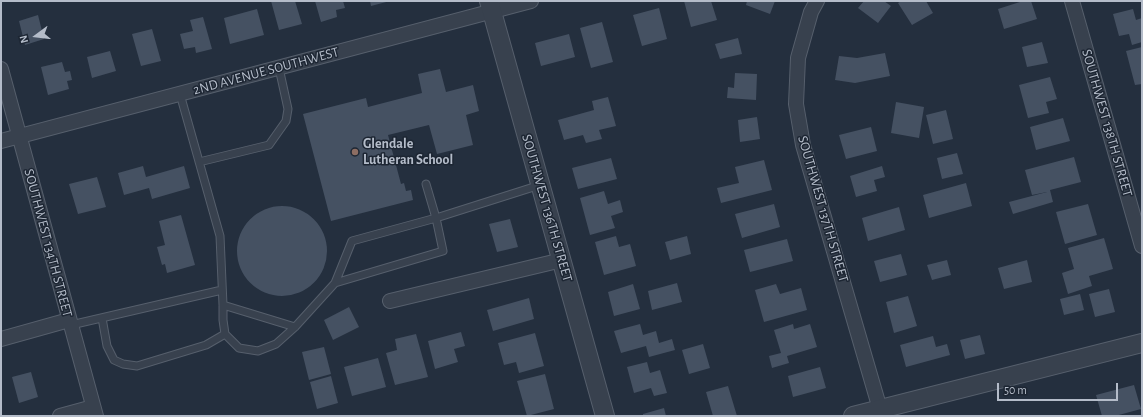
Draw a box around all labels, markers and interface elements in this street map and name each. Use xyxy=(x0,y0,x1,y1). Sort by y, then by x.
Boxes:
north arrow xyxy=(16,16,56,56)
text: N xyxy=(18,34,30,44)
street label: 2ND AVENUE SOUTHWEST xyxy=(191,43,341,99)
street label: SOUTHWEST 138TH STREET xyxy=(1078,47,1136,199)
street label: SOUTHWEST 136TH STREET xyxy=(518,132,576,284)
street label: SOUTHWEST 137TH STREET xyxy=(794,134,852,284)
place label: Glendale Lutheran School xyxy=(363,136,453,168)
marker: Glendale Lutheran School xyxy=(350,147,360,157)
street label: SOUTHWEST 134TH STREET xyxy=(20,167,76,319)
scale bar xyxy=(999,375,1120,401)
text: 50 m xyxy=(1004,384,1027,396)

